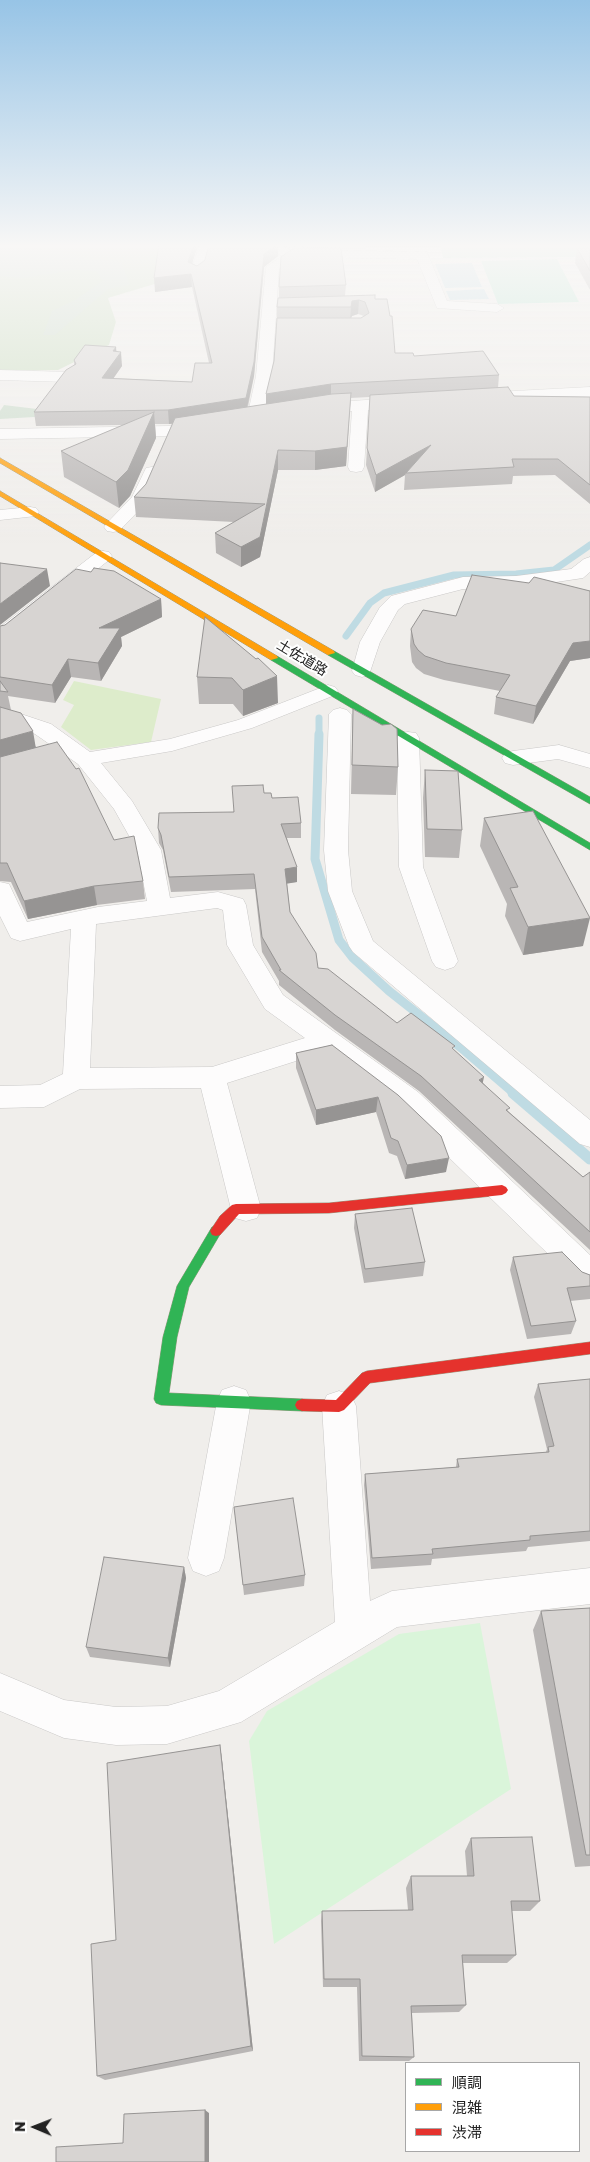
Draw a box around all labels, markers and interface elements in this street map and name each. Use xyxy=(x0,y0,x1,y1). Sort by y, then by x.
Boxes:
street label: 土佐道路 xyxy=(274,636,330,680)
legend xyxy=(405,2062,580,2152)
text: 順調 xyxy=(452,2073,482,2091)
text: 混雑 xyxy=(452,2098,482,2116)
north arrow xyxy=(10,2102,60,2152)
text: N xyxy=(11,2121,28,2132)
text: 渋滞 xyxy=(452,2123,482,2141)

